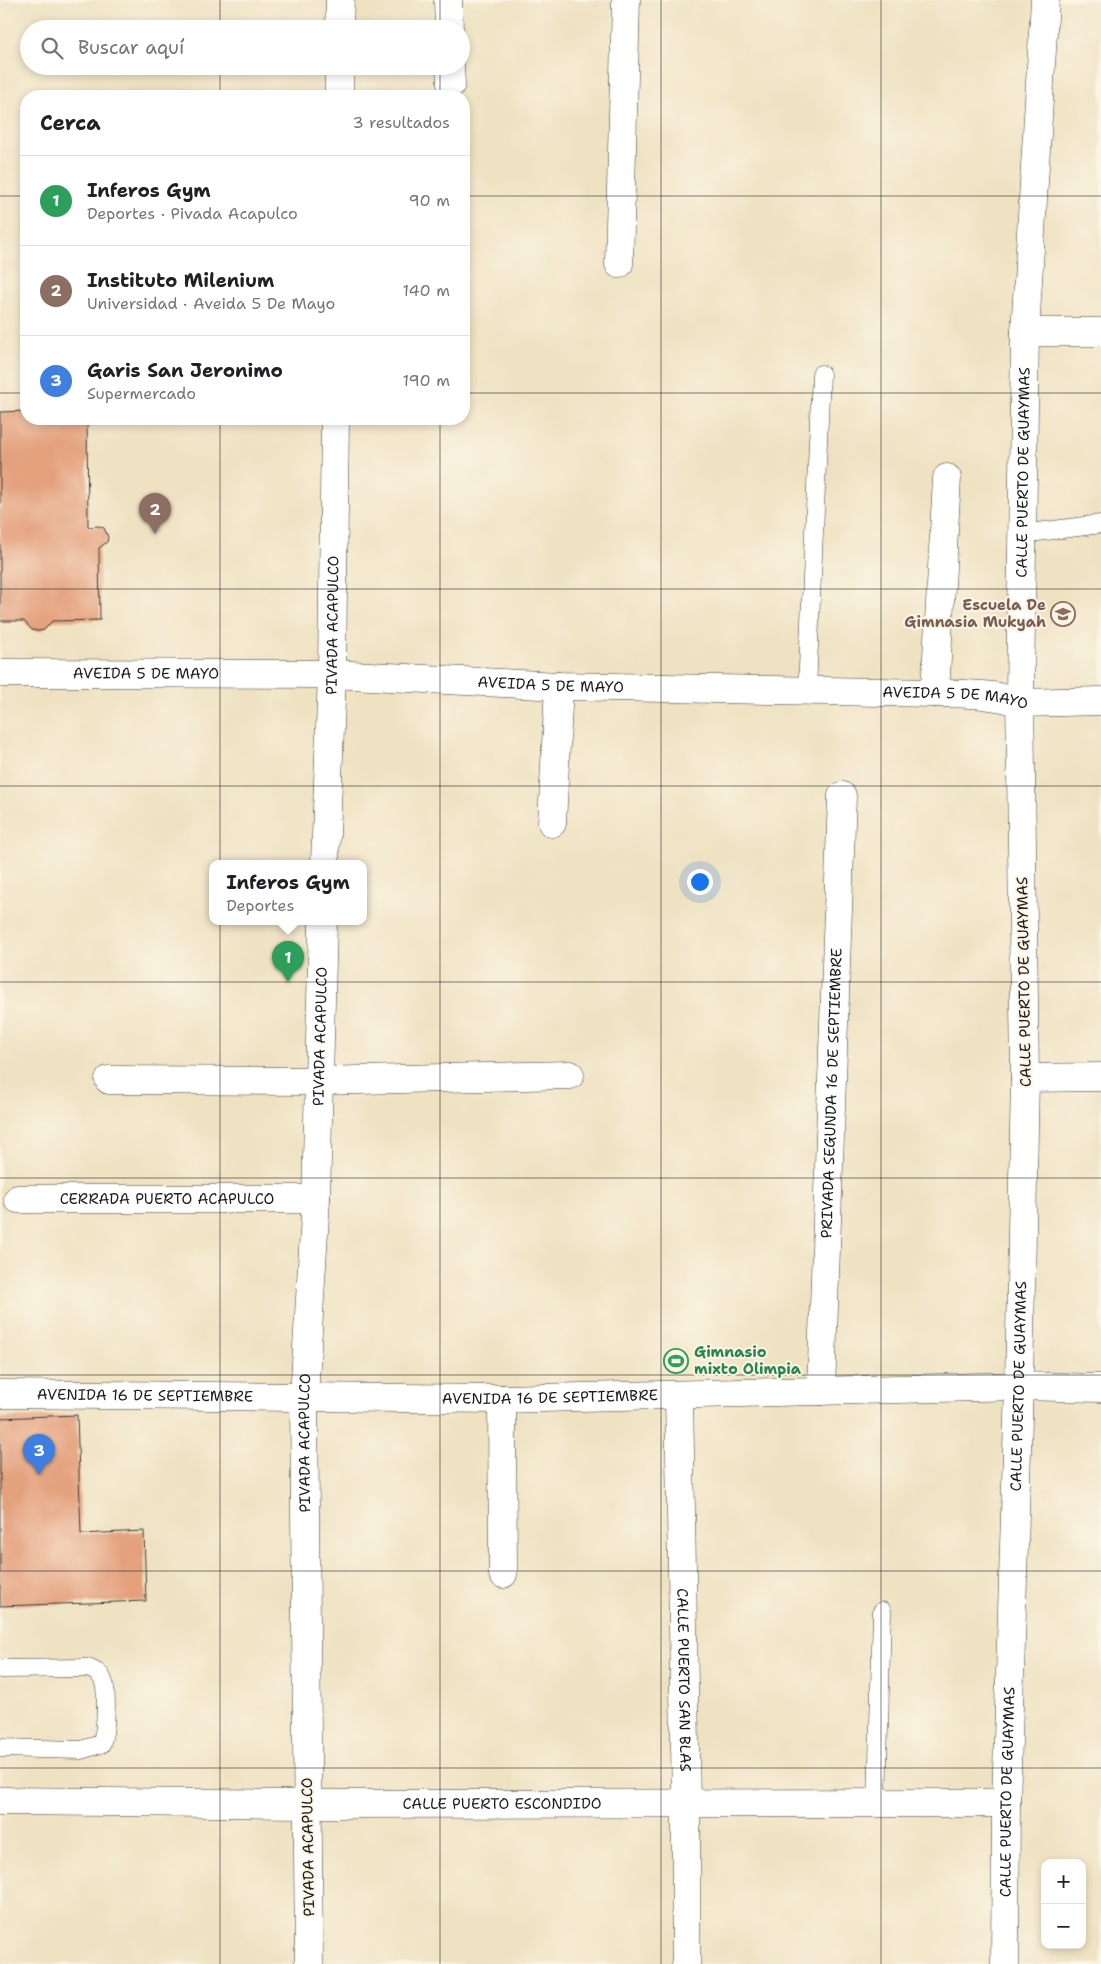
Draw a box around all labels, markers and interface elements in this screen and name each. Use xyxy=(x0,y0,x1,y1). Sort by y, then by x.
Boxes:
search box xyxy=(20,20,470,75)
icon: search xyxy=(38,34,66,62)
text: Buscar aquí xyxy=(78,35,184,60)
text: Cerca xyxy=(40,109,101,137)
text: 3 resultados xyxy=(352,112,450,133)
text: Inferos Gym xyxy=(87,178,211,203)
text: 1 xyxy=(52,190,60,211)
text: 90 m xyxy=(409,190,450,211)
text: Deportes · Pivada Acapulco xyxy=(87,203,298,224)
text: Instituto Milenium xyxy=(87,268,274,293)
text: 2 xyxy=(50,280,62,301)
text: 140 m xyxy=(403,280,450,301)
text: Universidad · Aveida 5 De Mayo xyxy=(87,293,335,314)
text: Garis San Jeronimo xyxy=(87,358,283,383)
street label: CALLE PUERTO DE GUAYMAS xyxy=(1012,367,1035,578)
text: 3 xyxy=(50,370,62,391)
text: 190 m xyxy=(403,370,450,391)
text: Supermercado xyxy=(87,383,196,404)
pin: 2 xyxy=(139,493,171,534)
street label: PIVADA ACAPULCO xyxy=(321,555,343,695)
place label: Escuela De Gimnasia Mukyah xyxy=(904,595,1046,632)
school or university icon: Escuela De Gimnasia Mukyah xyxy=(1050,601,1076,627)
street label: AVEIDA 5 DE MAYO xyxy=(73,663,219,684)
street label: AVEIDA 5 DE MAYO xyxy=(477,672,624,697)
street label: AVEIDA 5 DE MAYO xyxy=(882,682,1028,713)
popup xyxy=(209,860,367,925)
your location xyxy=(687,869,713,895)
text: Inferos Gym xyxy=(226,870,350,895)
street label: CALLE PUERTO DE GUAYMAS xyxy=(1012,877,1036,1087)
text: Deportes xyxy=(226,895,294,916)
pin: 1 xyxy=(272,941,304,982)
street label: PRIVADA SEGUNDA 16 DE SEPTIEMBRE xyxy=(816,948,847,1239)
street label: PIVADA ACAPULCO xyxy=(308,967,332,1106)
street label: CERRADA PUERTO ACAPULCO xyxy=(60,1189,274,1209)
street label: CALLE PUERTO DE GUAYMAS xyxy=(1006,1281,1031,1492)
place label: Gimnasio mixto Olimpia xyxy=(694,1342,802,1379)
sports icon: Gimnasio mixto Olimpia xyxy=(663,1348,689,1374)
street label: PIVADA ACAPULCO xyxy=(294,1373,315,1513)
street label: AVENIDA 16 DE SEPTIEMBRE xyxy=(37,1384,253,1407)
street label: AVENIDA 16 DE SEPTIEMBRE xyxy=(442,1385,658,1409)
pin: 3 xyxy=(23,1434,55,1475)
street label: CALLE PUERTO SAN BLAS xyxy=(672,1588,695,1772)
street label: CALLE PUERTO DE GUAYMAS xyxy=(995,1686,1020,1897)
street label: PIVADA ACAPULCO xyxy=(297,1777,319,1917)
street label: CALLE PUERTO ESCONDIDO xyxy=(402,1794,602,1814)
map controls xyxy=(1041,1859,1086,1949)
button: + xyxy=(1041,1859,1086,1904)
button: − xyxy=(1041,1904,1086,1949)

